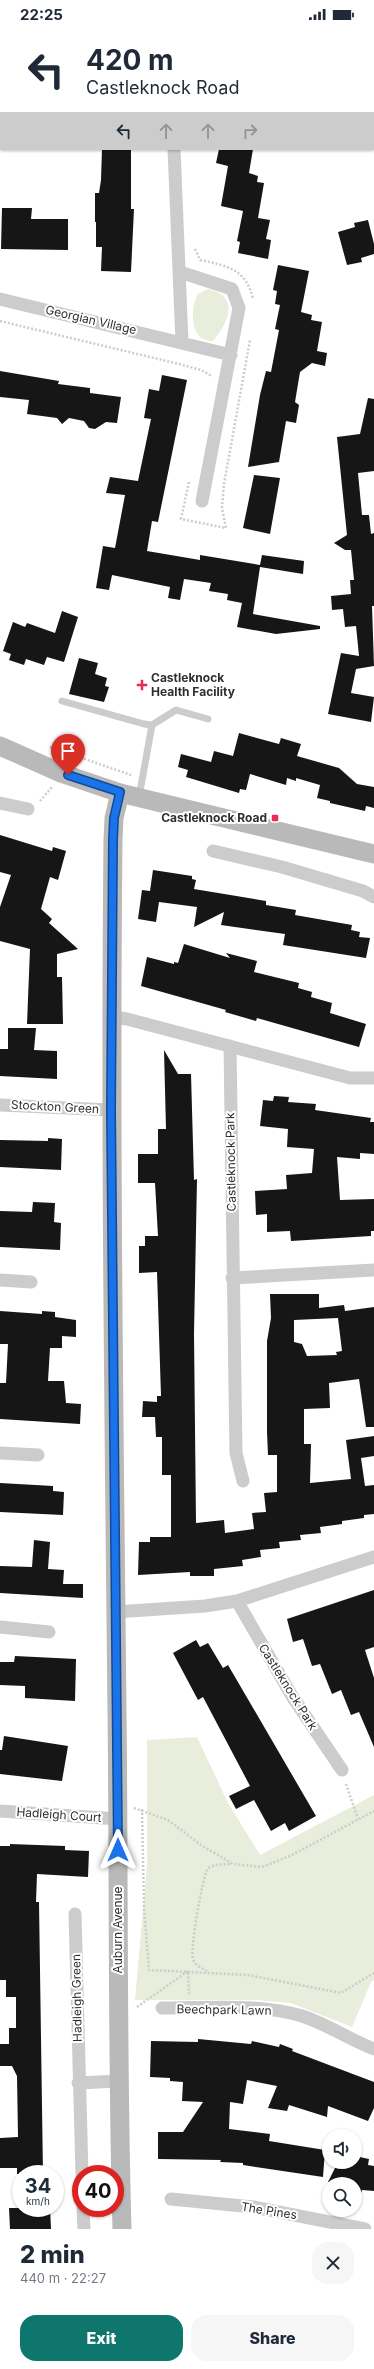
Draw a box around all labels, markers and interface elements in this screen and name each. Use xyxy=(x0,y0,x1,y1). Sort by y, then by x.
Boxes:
text: 22:25 xyxy=(20,5,63,24)
text: 420 m xyxy=(86,43,174,77)
icon: left xyxy=(20,44,72,96)
text: Castleknock Road xyxy=(86,77,239,98)
icon: left xyxy=(113,120,135,142)
icon: ahead xyxy=(155,120,177,142)
icon: ahead xyxy=(197,120,219,142)
icon: right xyxy=(239,120,261,142)
street label: Georgian Village xyxy=(44,302,138,337)
place label: Castleknock Health Facility xyxy=(151,670,236,699)
marker: Castleknock Health Facility xyxy=(136,679,148,691)
pin xyxy=(51,734,85,775)
icon: arrive xyxy=(57,740,79,762)
place label: Castleknock Road xyxy=(161,810,267,825)
marker: Castleknock Road xyxy=(270,813,280,823)
street label: Stockton Green xyxy=(11,1097,99,1116)
street label: Castleknock Park xyxy=(222,1112,239,1212)
street label: Castleknock Park xyxy=(256,1641,321,1733)
street label: Hadleigh Court xyxy=(16,1804,102,1825)
position arrow xyxy=(97,1829,139,1871)
street label: Auburn Avenue xyxy=(110,1886,125,1974)
street label: Hadleigh Green xyxy=(68,1954,85,2042)
street label: Beechpark Lawn xyxy=(176,2001,272,2018)
map controls xyxy=(322,2129,362,2217)
button: sound xyxy=(322,2129,362,2169)
speed limit sign: 40 xyxy=(72,2165,124,2217)
text: 34 xyxy=(25,2174,51,2198)
button: search xyxy=(322,2177,362,2217)
text: km/h xyxy=(26,2195,50,2207)
street label: The Pines xyxy=(240,2199,298,2222)
text: 2 min xyxy=(20,2240,85,2269)
button: close xyxy=(312,2242,354,2284)
text: 440 m · 22:27 xyxy=(20,2270,106,2286)
button: Exit xyxy=(20,2315,183,2361)
button: Share xyxy=(191,2315,354,2361)

